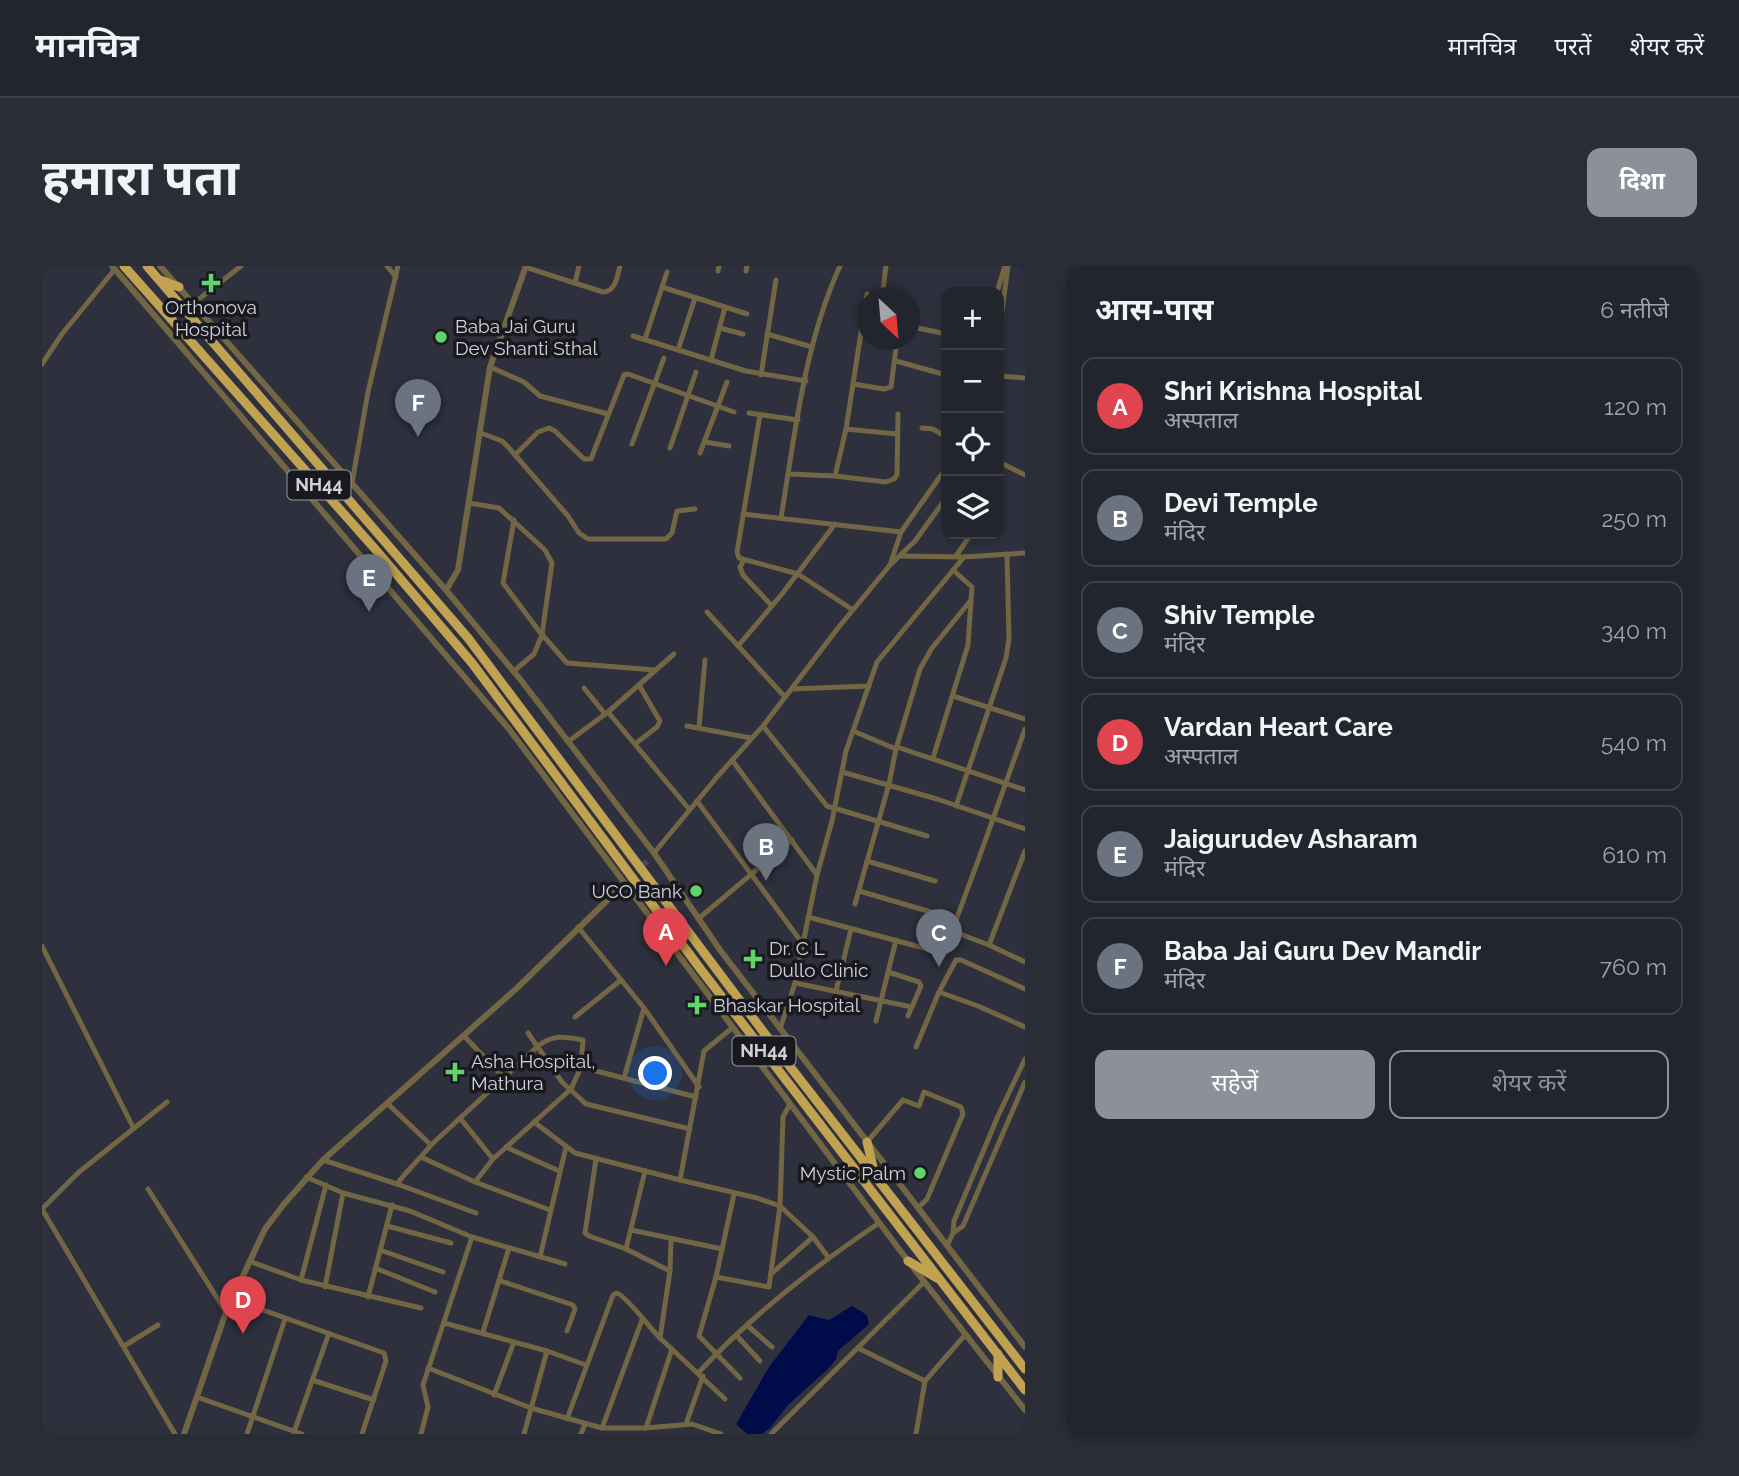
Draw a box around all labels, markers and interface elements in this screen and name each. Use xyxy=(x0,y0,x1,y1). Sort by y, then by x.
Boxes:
text: मानचित्र xyxy=(35,26,139,65)
text: मानचित्र xyxy=(1448,32,1516,61)
text: परतें xyxy=(1554,32,1592,61)
text: शेयर करें xyxy=(1630,32,1704,61)
button: दिशा xyxy=(1587,148,1697,217)
text: हमारा पता xyxy=(42,149,239,206)
marker: Orthonova Hospital xyxy=(201,273,221,293)
north arrow xyxy=(857,287,920,350)
map controls xyxy=(941,287,1004,539)
button: + xyxy=(941,287,1004,350)
text: आस-पास xyxy=(1095,292,1213,327)
place label: Orthonova Hospital xyxy=(165,296,257,340)
text: 6 नतीजे xyxy=(1600,296,1669,323)
place label: Baba Jai Guru Dev Shanti Sthal xyxy=(455,315,598,359)
marker: Baba Jai Guru Dev Shanti Sthal xyxy=(433,329,449,345)
button: − xyxy=(941,350,1004,413)
text: Shri Krishna Hospital xyxy=(1164,376,1422,406)
pin: F xyxy=(395,379,441,437)
text: A xyxy=(1112,393,1128,420)
text: 120 m xyxy=(1604,393,1667,420)
text: अस्पताल xyxy=(1164,406,1238,433)
button: locate xyxy=(941,413,1004,476)
road number: NH44 xyxy=(288,470,350,499)
button: layers xyxy=(941,476,1004,539)
text: Devi Temple xyxy=(1164,488,1318,518)
text: B xyxy=(1112,505,1128,532)
text: 250 m xyxy=(1601,505,1667,532)
text: मंदिर xyxy=(1164,518,1205,545)
pin: E xyxy=(346,554,392,612)
text: Shiv Temple xyxy=(1164,600,1315,630)
text: C xyxy=(1112,617,1128,644)
text: 340 m xyxy=(1601,617,1667,644)
text: मंदिर xyxy=(1164,630,1205,657)
text: Vardan Heart Care xyxy=(1164,712,1393,742)
text: D xyxy=(1112,729,1128,756)
text: 540 m xyxy=(1601,729,1667,756)
text: अस्पताल xyxy=(1164,742,1238,769)
pin: B xyxy=(743,823,789,881)
text: Jaigurudev Asharam xyxy=(1164,824,1418,854)
text: E xyxy=(1113,841,1127,868)
text: 610 m xyxy=(1602,841,1667,868)
text: मंदिर xyxy=(1164,854,1205,881)
place label: UCO Bank xyxy=(591,880,682,902)
marker: UCO Bank xyxy=(688,883,704,899)
pin: A xyxy=(643,908,689,966)
pin: C xyxy=(916,909,962,967)
text: Baba Jai Guru Dev Mandir xyxy=(1164,936,1481,966)
place label: Dr. C L Dullo Clinic xyxy=(769,937,868,981)
marker: Dr. C L Dullo Clinic xyxy=(743,949,763,969)
text: F xyxy=(1113,953,1127,980)
text: 760 m xyxy=(1600,953,1667,980)
text: मंदिर xyxy=(1164,966,1205,993)
place label: Bhaskar Hospital xyxy=(713,994,861,1016)
marker: Bhaskar Hospital xyxy=(687,995,707,1015)
road number: NH44 xyxy=(732,1036,796,1066)
place label: Asha Hospital, Mathura xyxy=(471,1050,596,1094)
button: सहेजें xyxy=(1095,1050,1375,1119)
button: शेयर करें xyxy=(1389,1050,1669,1119)
your location xyxy=(638,1056,672,1090)
marker: Asha Hospital, Mathura xyxy=(445,1062,465,1082)
place label: Mystic Palm xyxy=(800,1162,906,1184)
marker: Mystic Palm xyxy=(912,1165,928,1181)
pin: D xyxy=(220,1276,266,1334)

